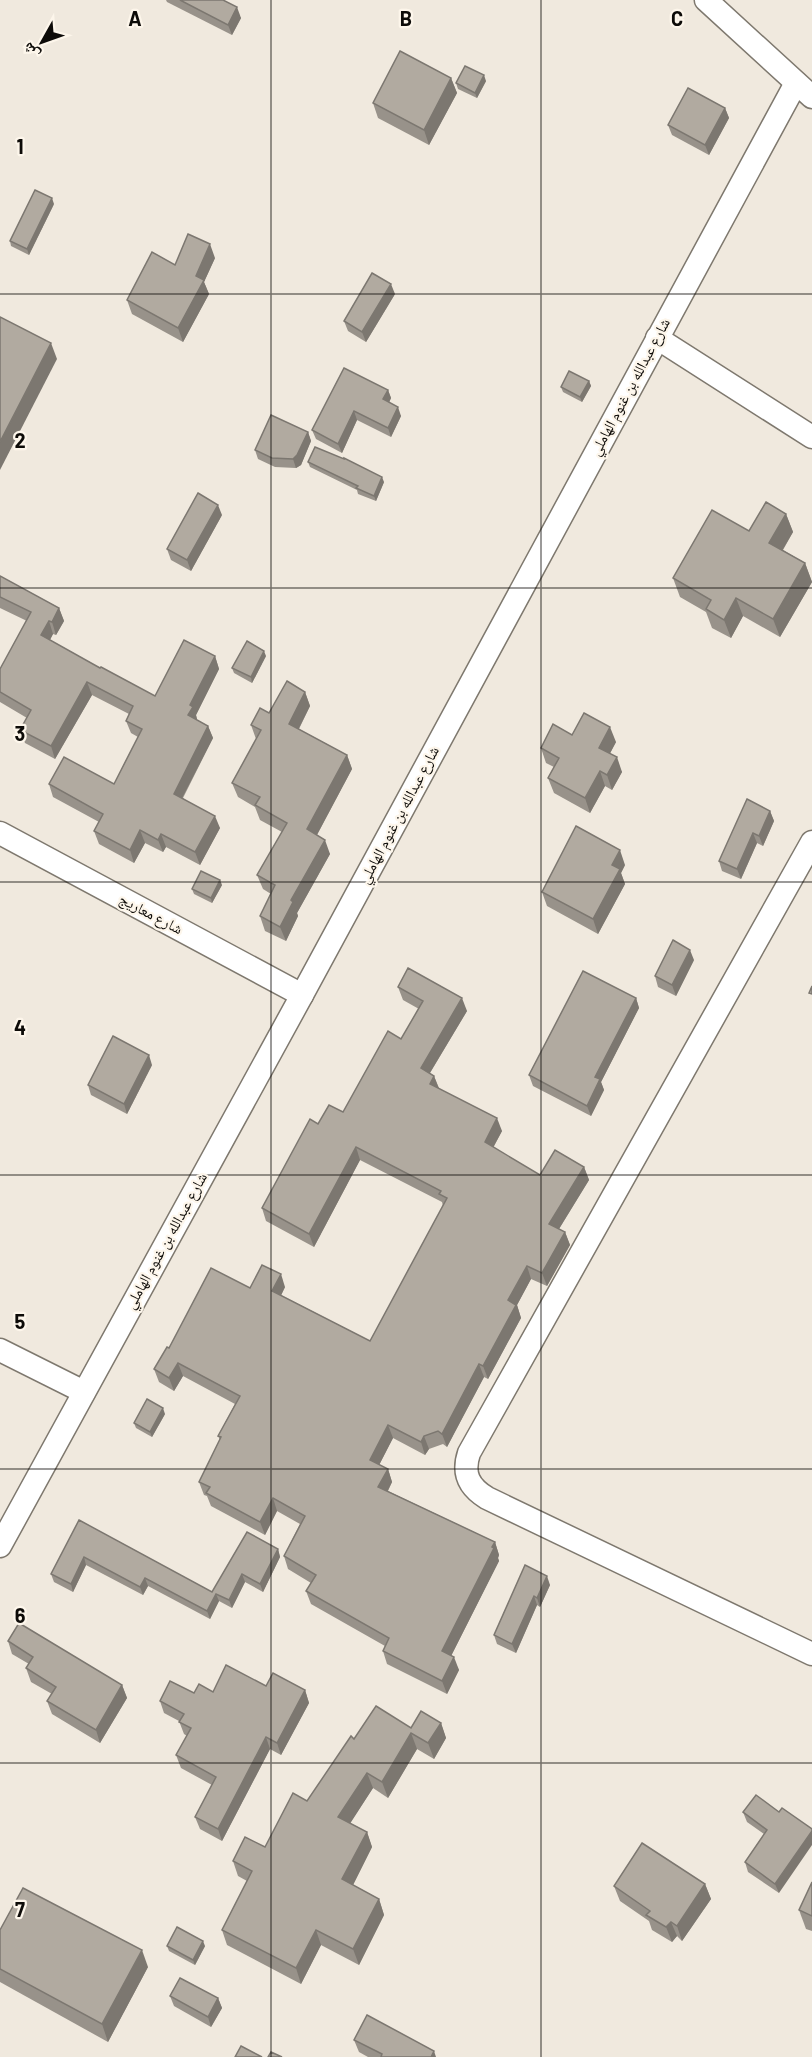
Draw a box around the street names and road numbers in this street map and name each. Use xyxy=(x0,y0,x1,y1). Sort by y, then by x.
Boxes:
street label: شارع عبدالله بن غنوم الهاملي xyxy=(585,315,676,460)
street label: شارع عبدالله بن غنوم الهاملي xyxy=(354,743,445,888)
street label: شارع معاريج xyxy=(116,889,186,939)
street label: شارع عبدالله بن غنوم الهاملي xyxy=(120,1169,213,1314)

